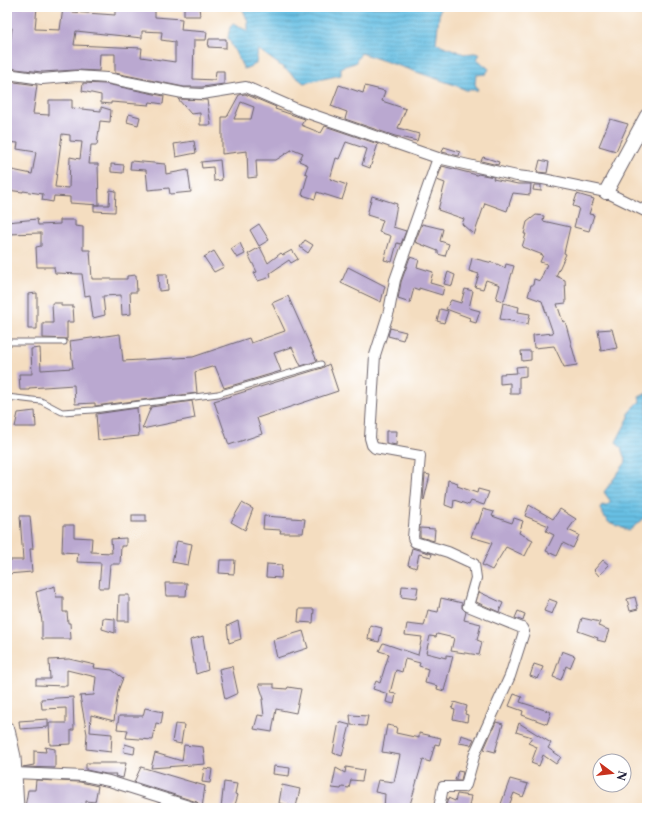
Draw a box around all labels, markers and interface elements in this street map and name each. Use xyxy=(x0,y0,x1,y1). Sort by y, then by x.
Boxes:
north arrow xyxy=(592,753,632,793)
text: N xyxy=(614,769,630,782)

